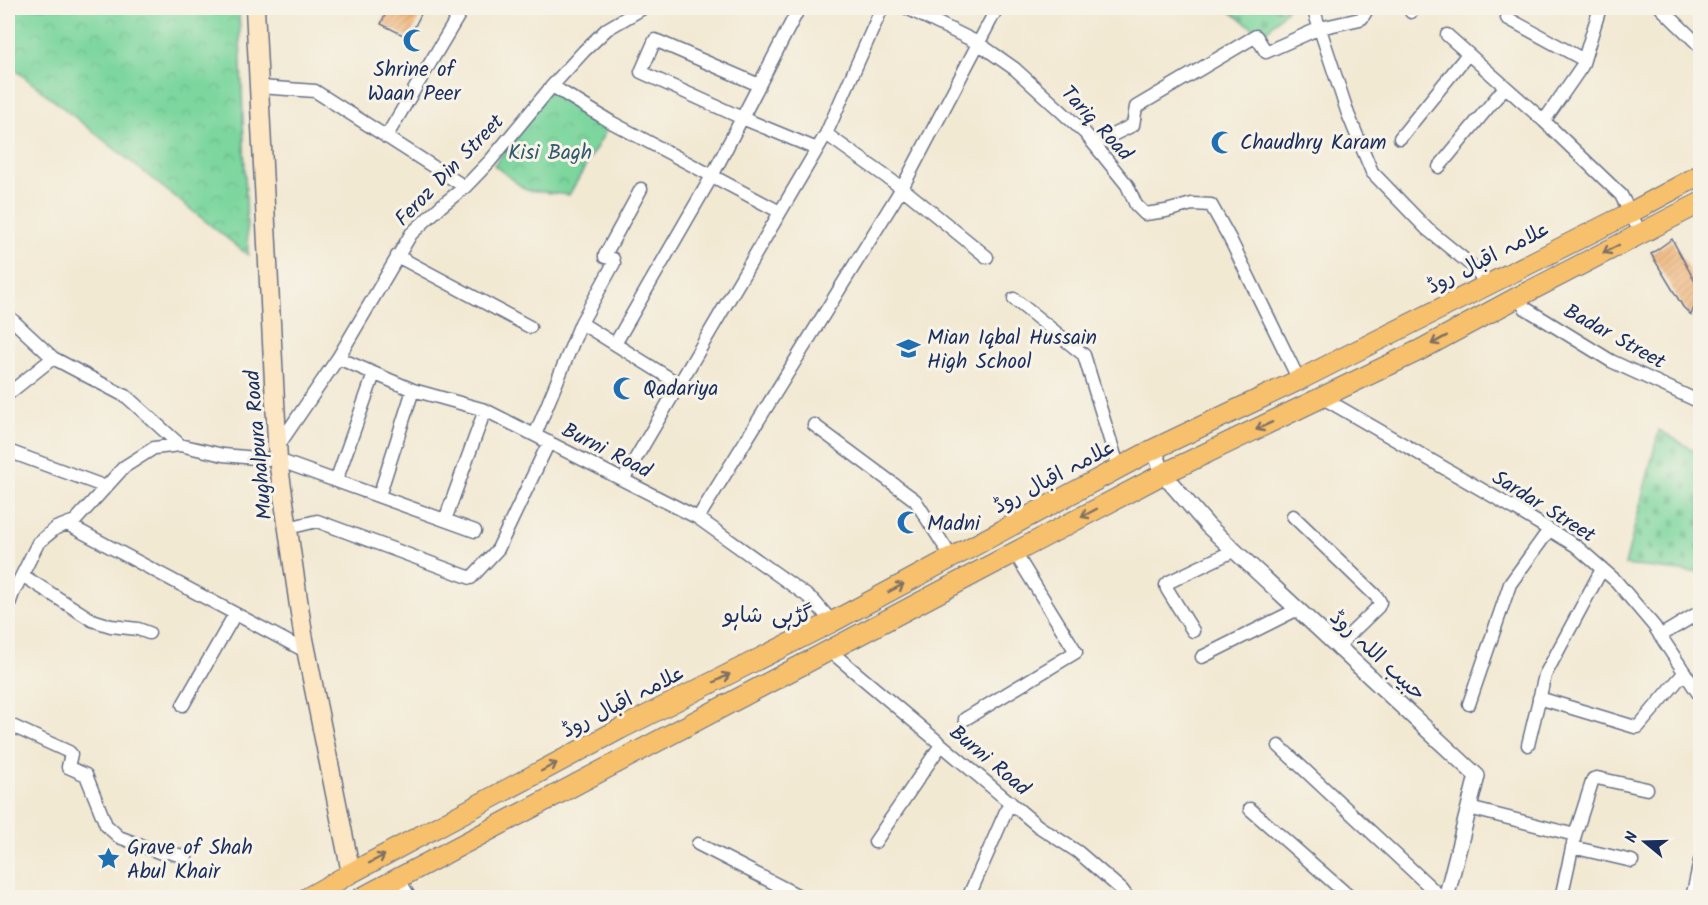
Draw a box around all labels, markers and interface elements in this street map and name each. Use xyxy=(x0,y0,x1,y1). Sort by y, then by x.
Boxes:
mosque icon: Shrine of Waan Peer xyxy=(401,28,427,54)
place label: Shrine of Waan Peer xyxy=(368,54,462,111)
street label: Tariq Road xyxy=(1052,79,1140,170)
street label: Feroz Din Street xyxy=(388,106,513,235)
place label: Chaudhry Karam xyxy=(1240,127,1387,160)
mosque icon: Chaudhry Karam xyxy=(1209,129,1235,155)
park label: Kisi Bagh xyxy=(508,137,592,170)
street label: علامہ اقبال روڈ xyxy=(1421,213,1556,304)
one-way arrow xyxy=(1603,244,1621,255)
street label: Badar Street xyxy=(1557,296,1672,379)
place label: Mian Iqbal Hussain High School xyxy=(927,322,1097,379)
one-way arrow xyxy=(1430,335,1448,346)
school or university icon: Mian Iqbal Hussain High School xyxy=(896,336,922,362)
street label: Mughalpura Road xyxy=(236,368,282,521)
place label: Qadariya xyxy=(643,373,718,406)
mosque icon: Qadariya xyxy=(612,375,638,401)
street label: Burni Road xyxy=(556,415,658,488)
one-way arrow xyxy=(1255,420,1273,432)
street label: علامہ اقبال روڈ xyxy=(987,431,1122,524)
street label: Sardar Street xyxy=(1485,462,1602,553)
place label: Madni xyxy=(927,508,981,541)
one-way arrow xyxy=(1081,508,1099,519)
mosque icon: Madni xyxy=(896,510,922,536)
one-way arrow xyxy=(886,582,904,593)
district label: گڑہی شاہو xyxy=(722,599,813,634)
street label: حبیب اللہ روڈ xyxy=(1321,603,1433,710)
street label: علامہ اقبال روڈ xyxy=(556,657,691,748)
one-way arrow xyxy=(713,671,731,683)
street label: Burni Road xyxy=(941,717,1037,805)
one-way arrow xyxy=(540,761,557,773)
north arrow xyxy=(1615,812,1675,872)
text: N xyxy=(1619,829,1646,846)
place label: Grave of Shah Abul Khair xyxy=(127,832,253,889)
place icon: Grave of Shah Abul Khair xyxy=(96,846,122,872)
one-way arrow xyxy=(368,853,385,865)

